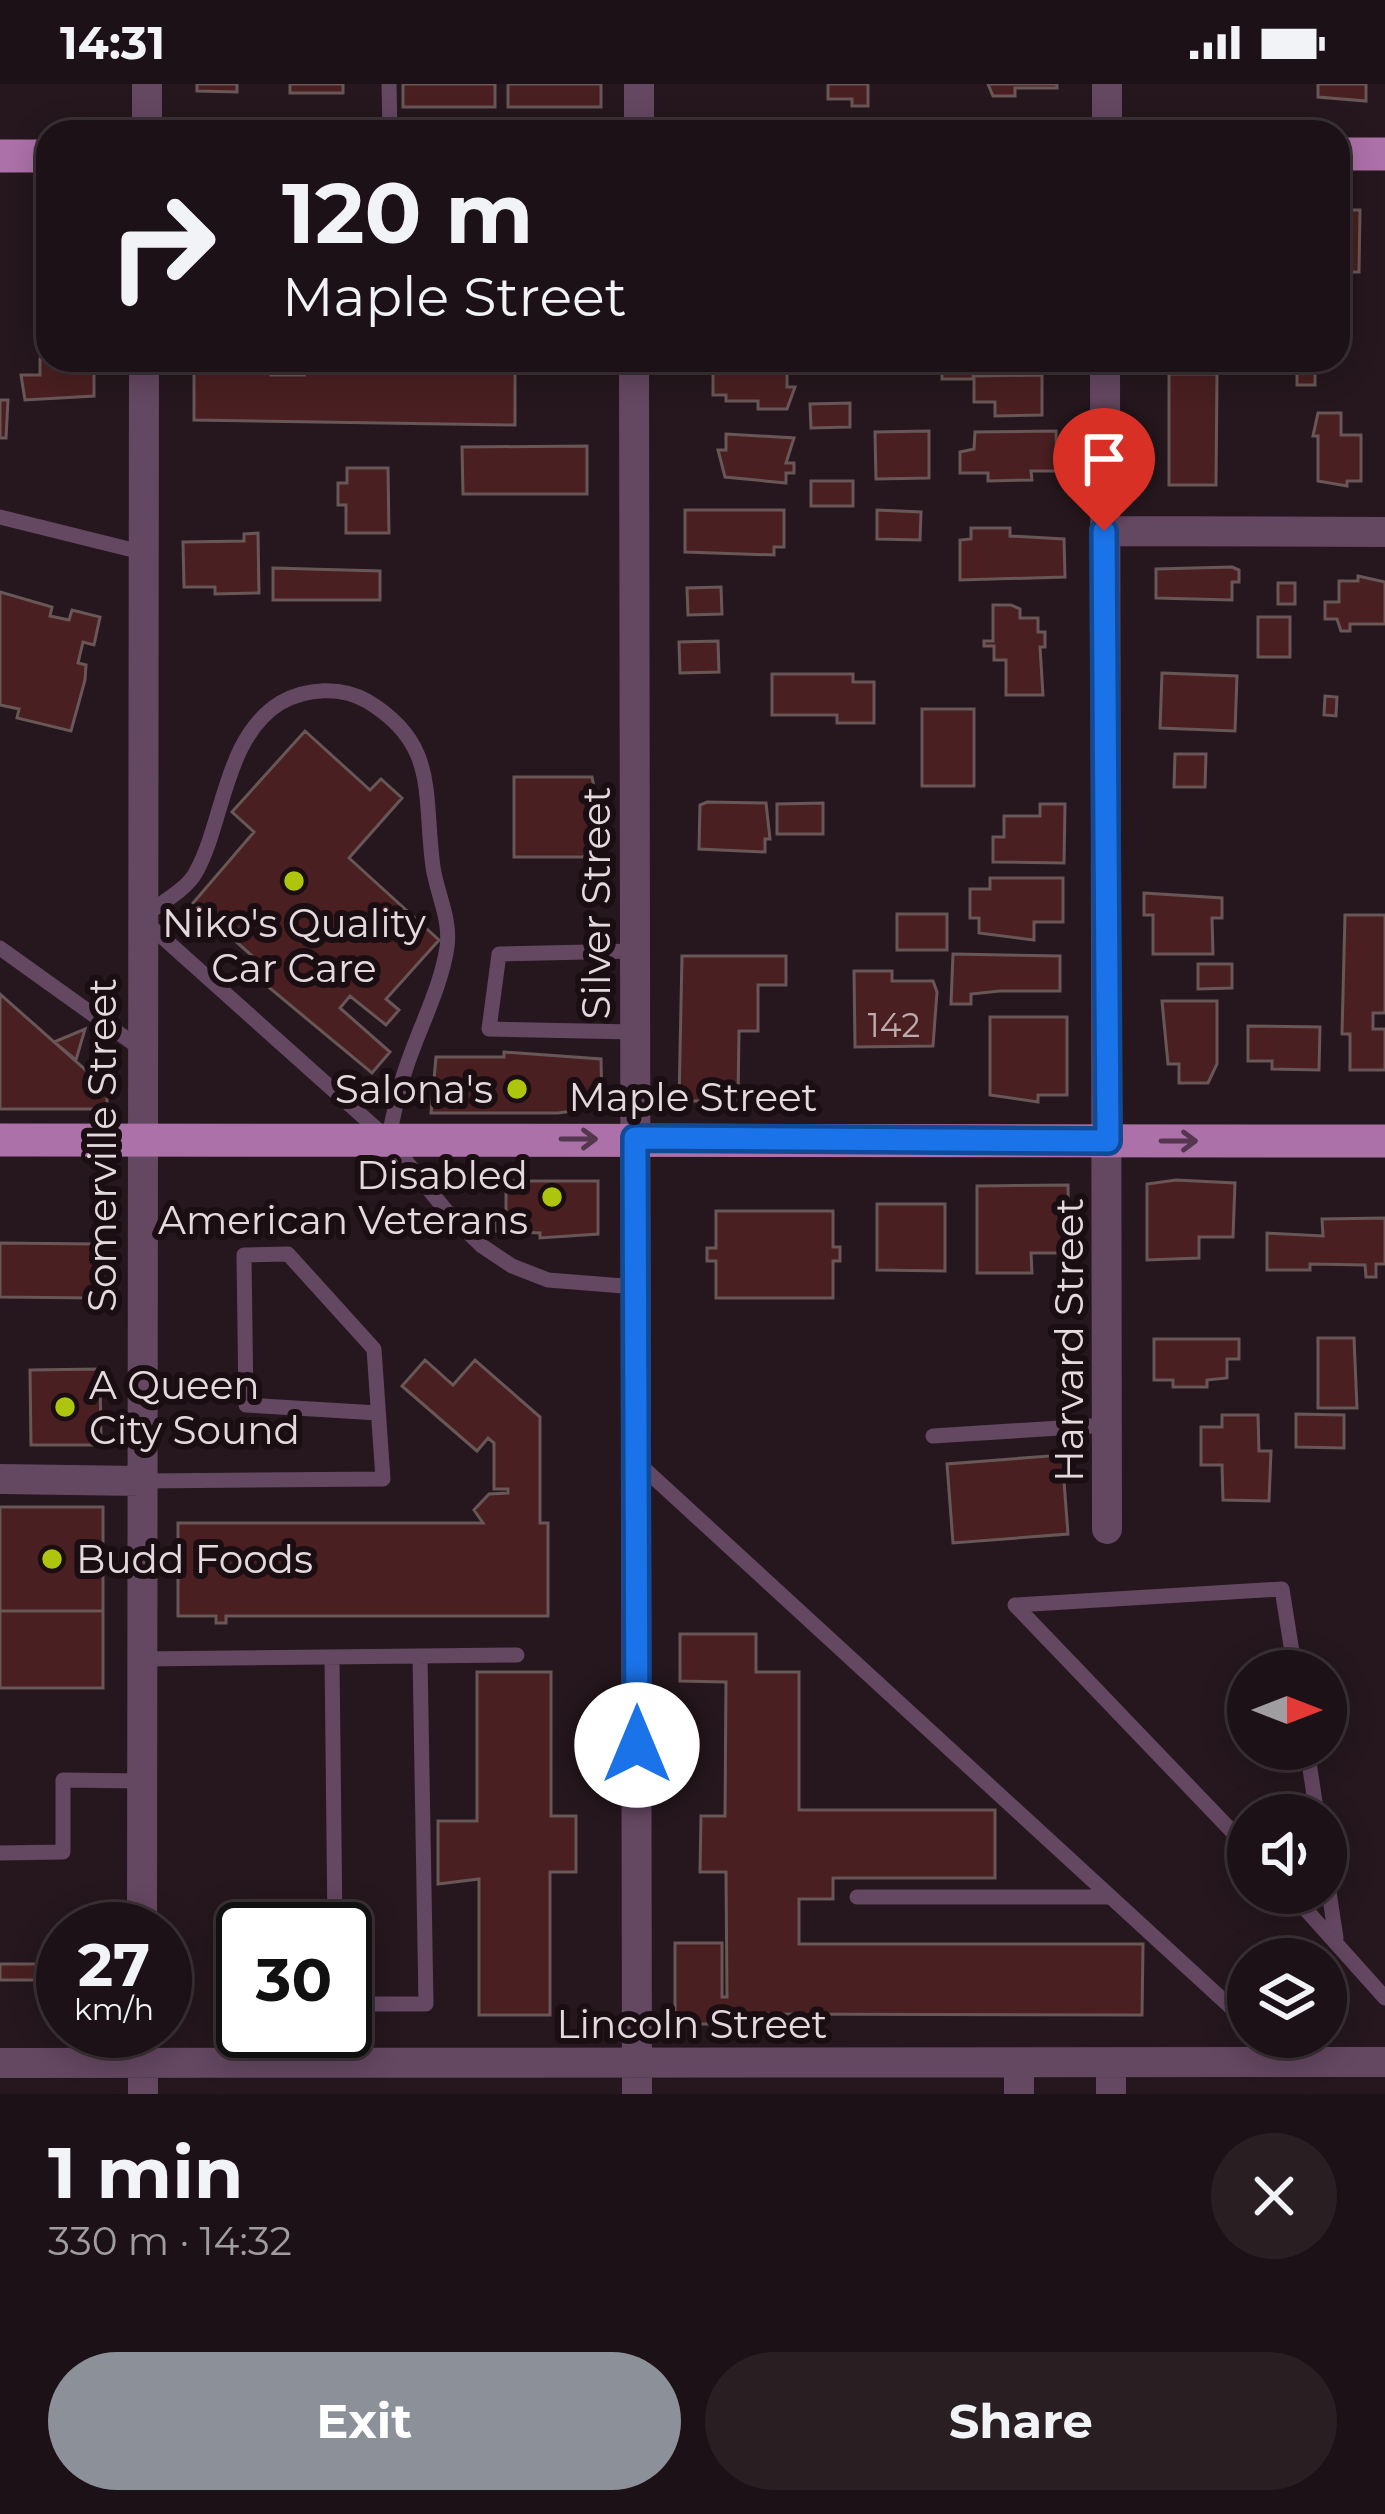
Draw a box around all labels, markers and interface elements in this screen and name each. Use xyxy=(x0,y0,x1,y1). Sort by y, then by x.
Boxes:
text: 14:31 xyxy=(60,15,165,70)
text: 120 m xyxy=(282,162,533,264)
icon: right xyxy=(84,168,240,324)
text: Maple Street xyxy=(282,264,627,330)
pin xyxy=(1053,408,1155,531)
icon: arrive xyxy=(1071,426,1137,492)
street label: Silver Street xyxy=(572,787,620,1019)
marker: Niko's Quality Car Care xyxy=(281,868,307,894)
place label: Niko's Quality Car Care xyxy=(162,899,427,992)
street label: Somerville Street xyxy=(78,978,126,1312)
house number: 142 xyxy=(868,1005,920,1045)
place label: Salona's xyxy=(335,1065,493,1113)
street label: Maple Street xyxy=(569,1073,817,1121)
marker: Salona's xyxy=(504,1076,530,1102)
one-way arrow xyxy=(559,1128,598,1150)
one-way arrow xyxy=(1159,1130,1198,1152)
place label: Disabled American Veterans xyxy=(158,1151,528,1244)
marker: Disabled American Veterans xyxy=(539,1184,565,1210)
street label: Harvard Street xyxy=(1045,1198,1093,1482)
place label: A Queen City Sound xyxy=(89,1361,300,1454)
marker: A Queen City Sound xyxy=(52,1394,78,1420)
place label: Budd Foods xyxy=(76,1535,313,1583)
marker: Budd Foods xyxy=(39,1546,65,1572)
north arrow xyxy=(1227,1650,1347,1770)
map controls xyxy=(1227,1650,1347,2058)
position arrow xyxy=(574,1682,700,1808)
button: sound xyxy=(1227,1794,1347,1914)
speed limit sign: 30 xyxy=(216,1902,372,2058)
text: 27 xyxy=(78,1928,150,2001)
button: layers xyxy=(1227,1938,1347,2058)
text: km/h xyxy=(74,1991,154,2028)
street label: Lincoln Street xyxy=(557,2000,827,2048)
text: 1 min xyxy=(48,2128,244,2216)
button: close xyxy=(1211,2133,1337,2259)
text: 330 m · 14:32 xyxy=(48,2217,292,2265)
button: Exit xyxy=(48,2352,681,2490)
button: Share xyxy=(705,2352,1337,2490)

